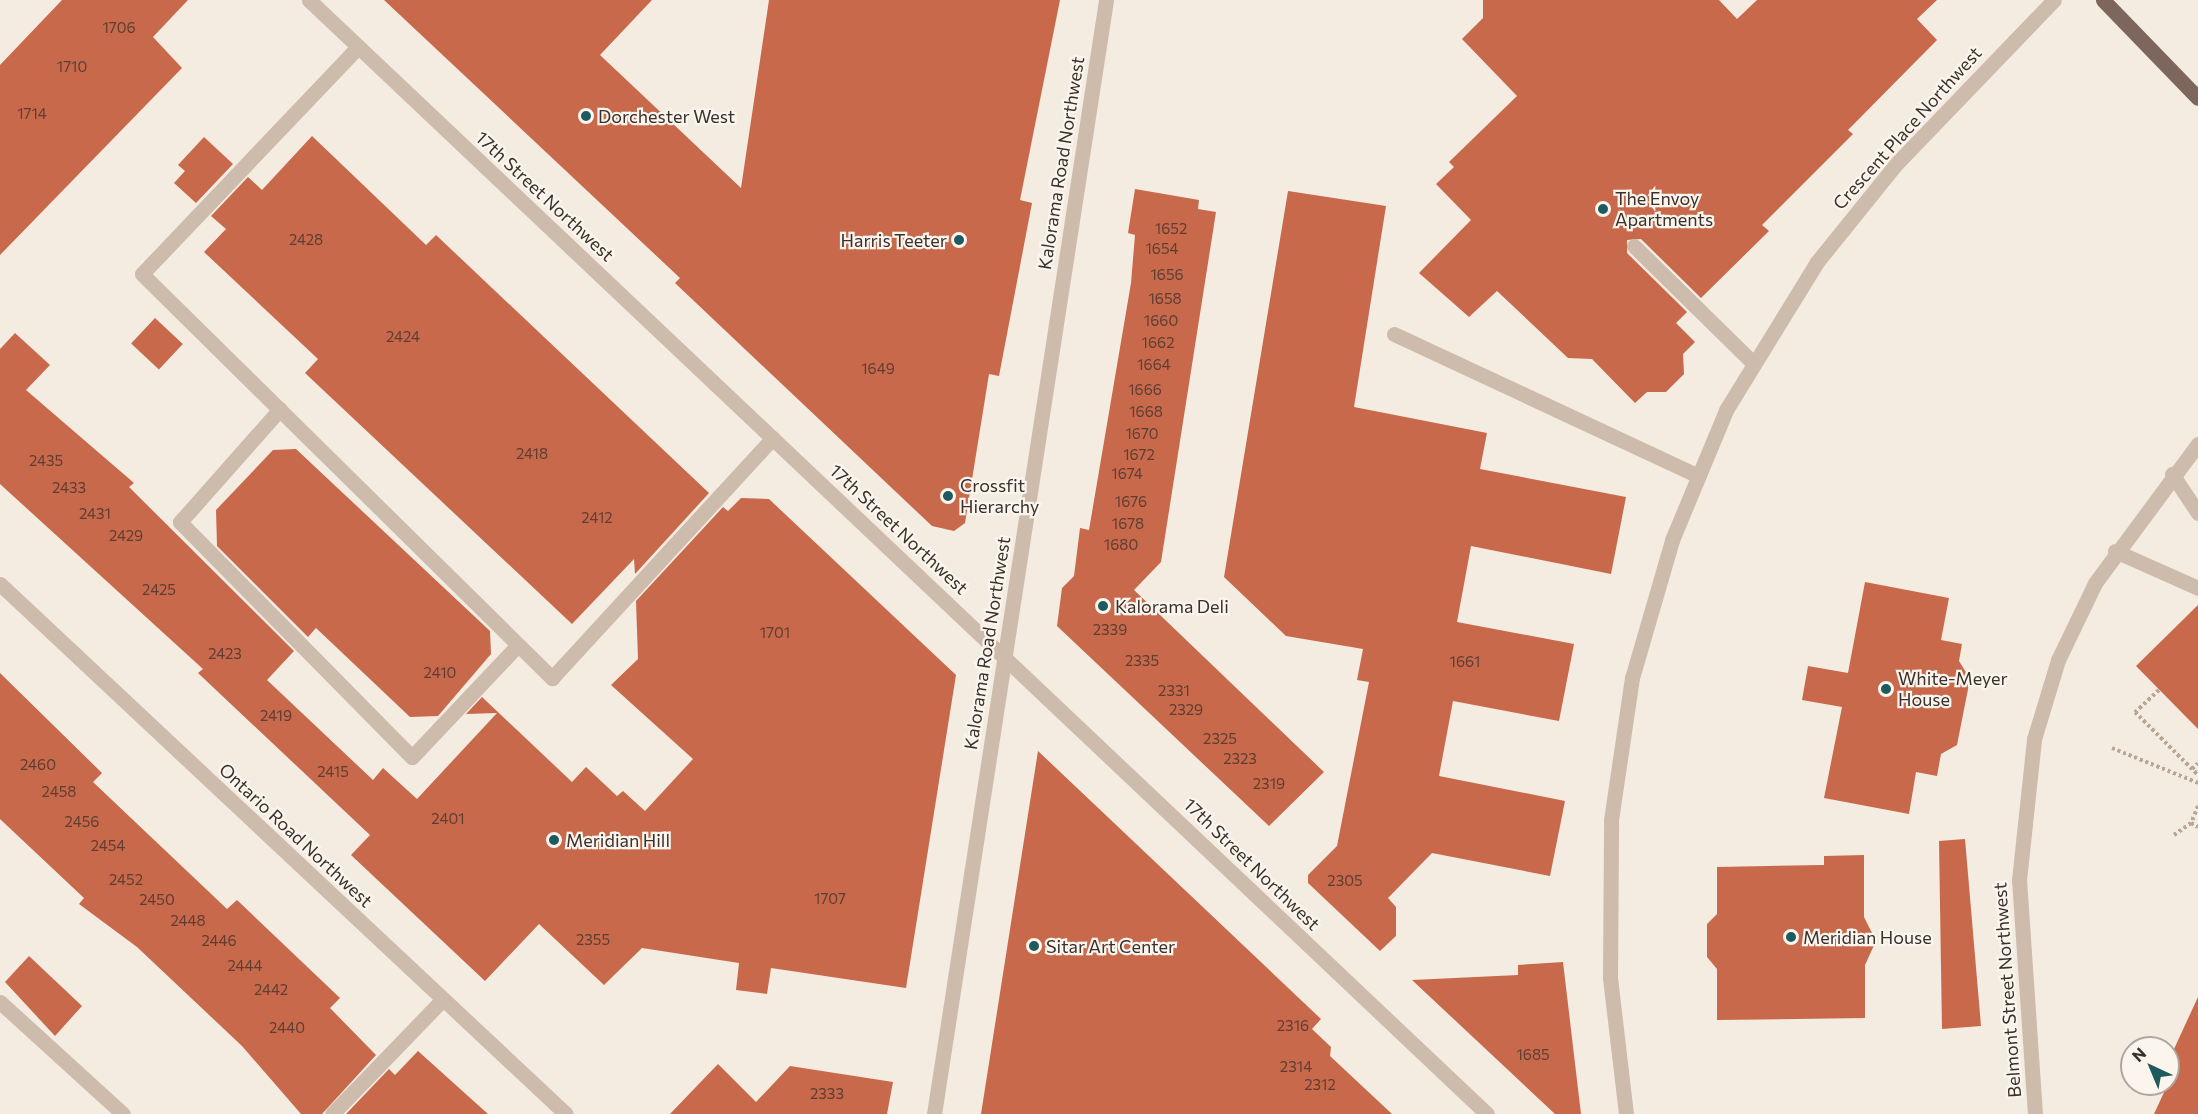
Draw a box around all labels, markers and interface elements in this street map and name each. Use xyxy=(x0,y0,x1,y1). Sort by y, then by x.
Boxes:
house number: 1706 xyxy=(102,19,136,37)
street label: Crescent Place Northwest xyxy=(1828,42,1986,214)
street label: Kalorama Road Northwest xyxy=(1033,55,1089,271)
house number: 1710 xyxy=(57,58,87,76)
house number: 1714 xyxy=(17,105,47,123)
place label: Dorchester West xyxy=(598,105,735,127)
marker: Dorchester West xyxy=(579,109,593,123)
street label: 17th Street Northwest xyxy=(472,126,618,266)
place label: The Envoy Apartments xyxy=(1615,188,1713,230)
marker: The Envoy Apartments xyxy=(1596,202,1610,216)
house number: 1652 xyxy=(1155,220,1187,238)
place label: Harris Teeter xyxy=(841,229,947,251)
house number: 2428 xyxy=(289,231,323,249)
marker: Harris Teeter xyxy=(952,233,966,247)
house number: 1654 xyxy=(1145,240,1179,258)
house number: 1656 xyxy=(1150,266,1184,284)
house number: 1658 xyxy=(1148,290,1182,308)
house number: 1660 xyxy=(1144,312,1178,330)
house number: 2424 xyxy=(386,328,420,346)
house number: 1662 xyxy=(1142,334,1174,352)
house number: 1664 xyxy=(1137,356,1171,374)
house number: 1649 xyxy=(861,360,895,378)
house number: 1666 xyxy=(1128,381,1162,399)
house number: 1668 xyxy=(1129,403,1163,421)
house number: 1670 xyxy=(1125,425,1159,443)
house number: 2418 xyxy=(516,445,548,463)
house number: 1672 xyxy=(1123,446,1155,464)
house number: 2435 xyxy=(29,452,63,470)
street label: 17th Street Northwest xyxy=(826,459,972,599)
house number: 1674 xyxy=(1111,465,1143,483)
place label: Crossfit Hierarchy xyxy=(960,475,1039,518)
house number: 2433 xyxy=(52,479,86,497)
marker: Crossfit Hierarchy xyxy=(941,489,955,503)
house number: 1676 xyxy=(1115,493,1147,511)
house number: 2431 xyxy=(79,505,111,523)
house number: 2412 xyxy=(581,509,613,527)
house number: 1678 xyxy=(1112,515,1144,533)
house number: 2429 xyxy=(109,527,143,545)
street label: Kalorama Road Northwest xyxy=(959,535,1015,751)
house number: 1680 xyxy=(1104,536,1138,554)
house number: 2425 xyxy=(142,581,176,599)
place label: Kalorama Deli xyxy=(1115,595,1229,617)
marker: Kalorama Deli xyxy=(1096,599,1110,613)
house number: 2339 xyxy=(1093,621,1127,639)
house number: 1701 xyxy=(760,624,790,642)
house number: 2423 xyxy=(208,645,242,663)
house number: 2335 xyxy=(1125,652,1159,670)
house number: 1661 xyxy=(1449,653,1481,671)
house number: 2410 xyxy=(424,664,456,682)
place label: White-Meyer House xyxy=(1898,668,2008,710)
house number: 2331 xyxy=(1158,682,1190,700)
marker: White-Meyer House xyxy=(1879,682,1893,696)
house number: 2329 xyxy=(1169,701,1203,719)
house number: 2419 xyxy=(260,707,292,725)
house number: 2325 xyxy=(1203,730,1237,748)
house number: 2323 xyxy=(1223,750,1257,768)
house number: 2460 xyxy=(20,756,56,774)
street label: Ontario Road Northwest xyxy=(215,758,377,912)
house number: 2415 xyxy=(317,763,349,781)
house number: 2319 xyxy=(1253,775,1285,793)
house number: 2458 xyxy=(42,783,76,801)
street label: 17th Street Northwest xyxy=(1179,793,1325,935)
house number: 2401 xyxy=(431,810,465,828)
house number: 2456 xyxy=(65,813,99,831)
place label: Meridian Hill xyxy=(566,829,670,851)
marker: Meridian Hill xyxy=(547,833,561,847)
house number: 2454 xyxy=(91,837,125,855)
house number: 2452 xyxy=(109,871,143,889)
house number: 2305 xyxy=(1327,872,1363,890)
street label: Belmont Street Northwest xyxy=(1989,882,2025,1098)
house number: 1707 xyxy=(814,890,846,908)
house number: 2450 xyxy=(139,891,175,909)
house number: 2448 xyxy=(170,912,206,930)
place label: Meridian House xyxy=(1803,926,1932,948)
marker: Meridian House xyxy=(1784,930,1798,944)
house number: 2355 xyxy=(576,931,610,949)
house number: 2446 xyxy=(201,932,237,950)
place label: Sitar Art Center xyxy=(1046,935,1175,957)
marker: Sitar Art Center xyxy=(1027,939,1041,953)
house number: 2444 xyxy=(227,957,263,975)
house number: 2442 xyxy=(254,981,288,999)
house number: 2316 xyxy=(1277,1017,1309,1035)
house number: 2440 xyxy=(269,1019,305,1037)
north arrow xyxy=(2120,1036,2180,1096)
text: N xyxy=(2128,1043,2149,1065)
house number: 1685 xyxy=(1516,1046,1550,1064)
house number: 2314 xyxy=(1280,1058,1312,1076)
house number: 2312 xyxy=(1304,1076,1336,1094)
house number: 2333 xyxy=(810,1085,844,1103)

